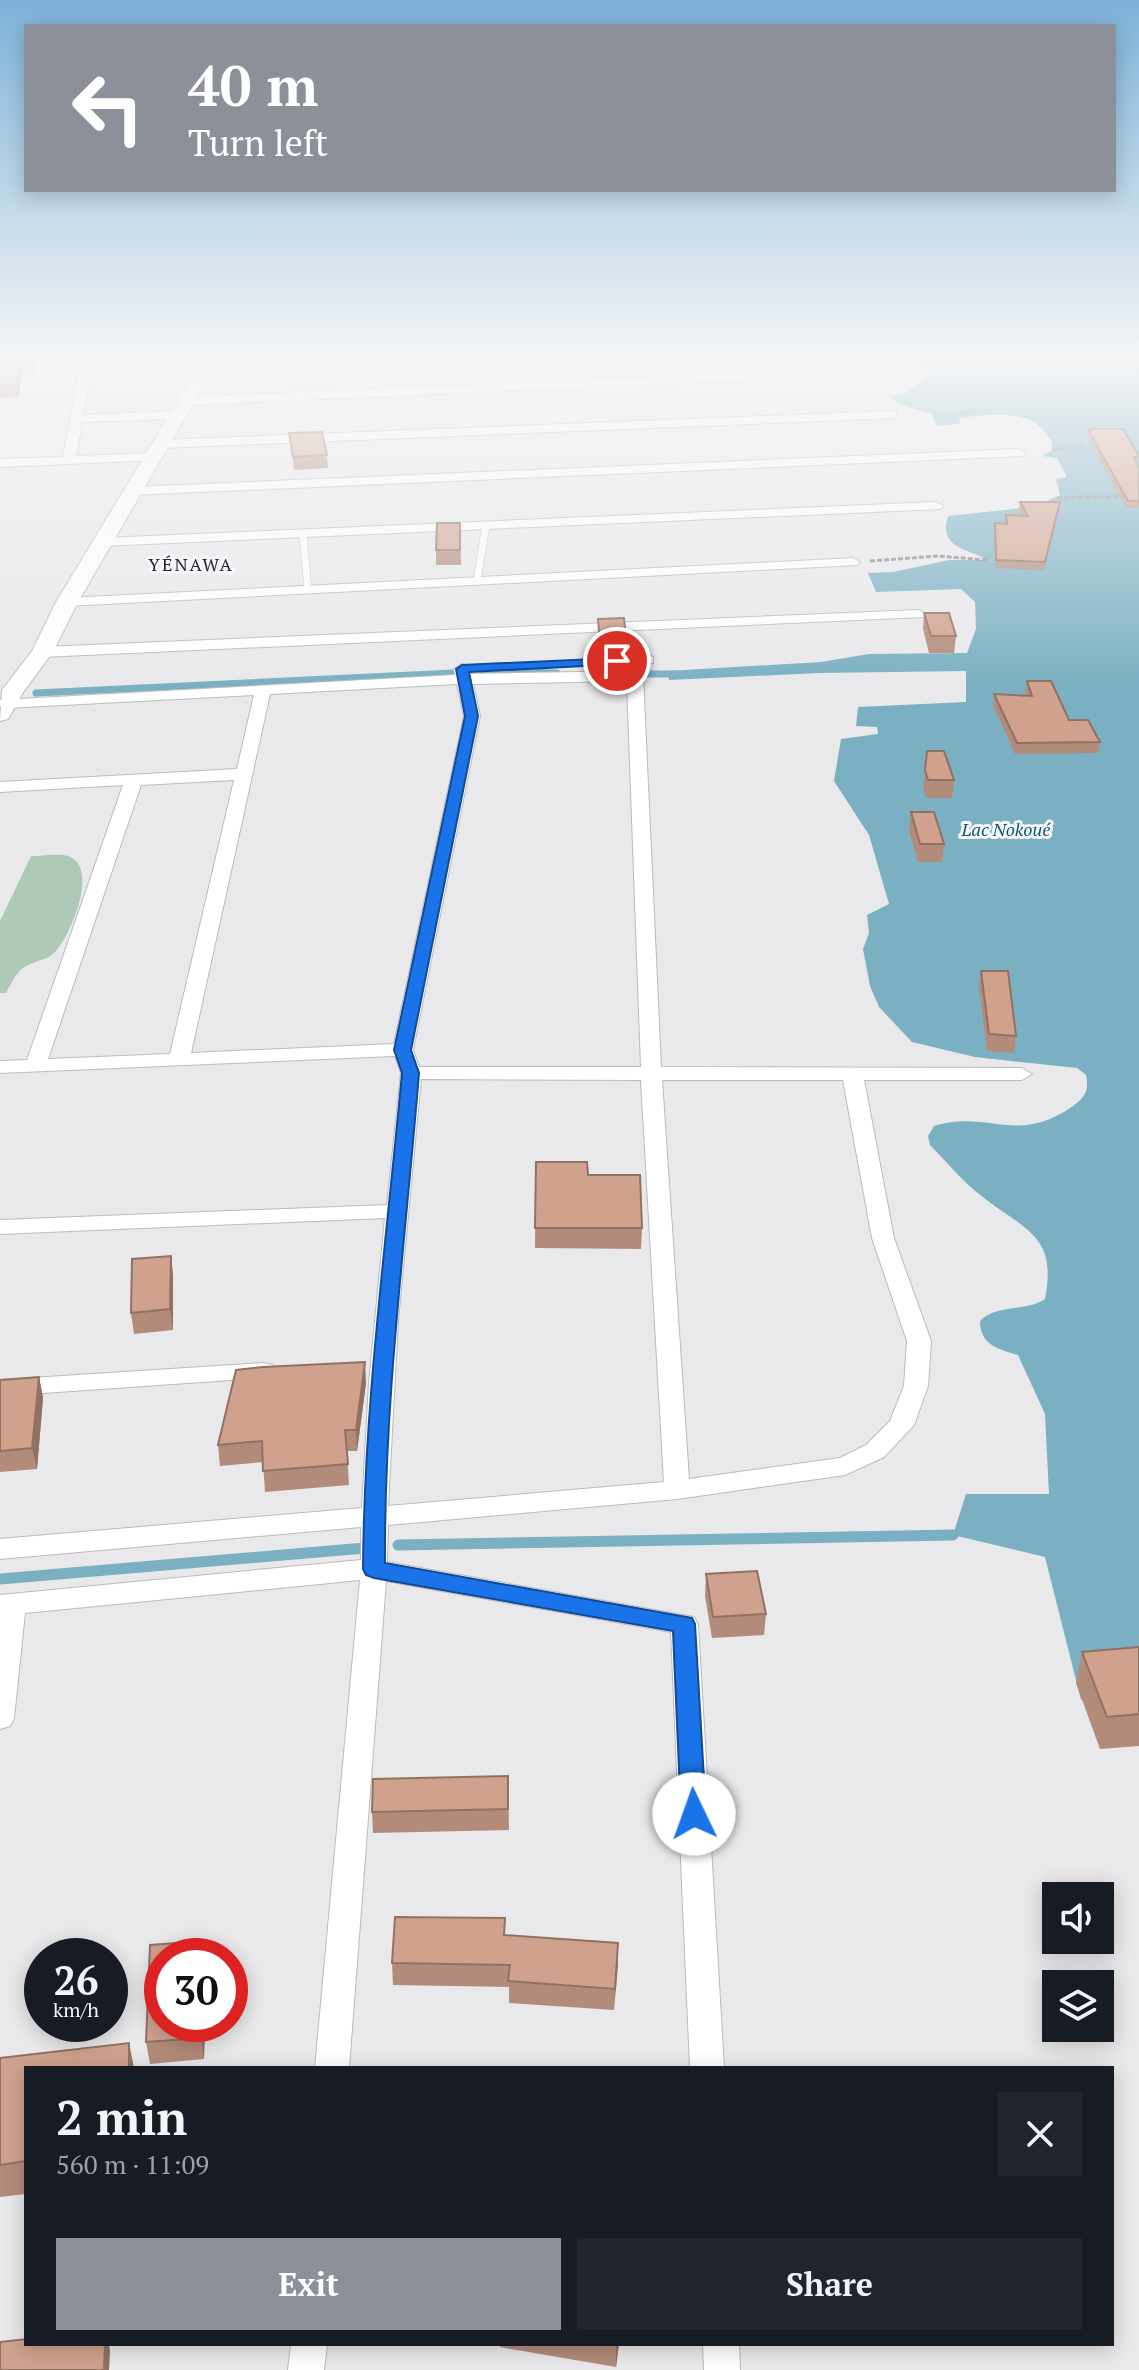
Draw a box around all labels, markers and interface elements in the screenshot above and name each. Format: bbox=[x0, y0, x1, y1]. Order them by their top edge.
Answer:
text: 40 m bbox=[188, 48, 318, 122]
icon: left bbox=[56, 56, 160, 160]
text: Turn left bbox=[188, 119, 328, 166]
district label: YÉNAWA bbox=[148, 552, 234, 576]
pin bbox=[583, 627, 651, 695]
icon: arrive bbox=[595, 639, 639, 683]
water label: Lac Nokoué bbox=[961, 817, 1051, 841]
position arrow bbox=[652, 1772, 736, 1856]
map controls bbox=[1042, 1882, 1114, 2042]
button: sound bbox=[1042, 1882, 1114, 1954]
speed limit sign: 30 bbox=[144, 1938, 248, 2042]
text: 26 bbox=[53, 1953, 99, 2006]
button: layers bbox=[1042, 1970, 1114, 2042]
text: km/h bbox=[53, 1996, 99, 2023]
text: 2 min bbox=[56, 2085, 187, 2149]
button: close bbox=[998, 2092, 1082, 2176]
text: 560 m · 11:09 bbox=[56, 2147, 209, 2181]
button: Exit bbox=[56, 2238, 561, 2330]
button: Share bbox=[577, 2238, 1082, 2330]

